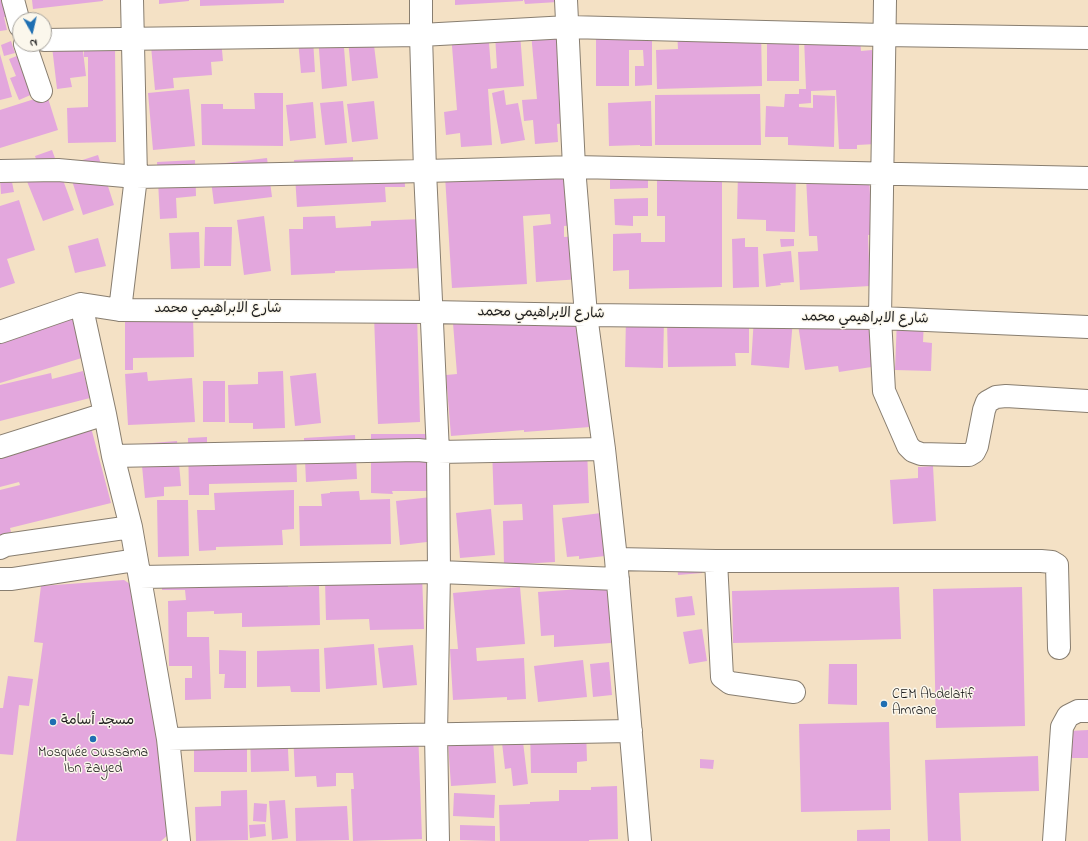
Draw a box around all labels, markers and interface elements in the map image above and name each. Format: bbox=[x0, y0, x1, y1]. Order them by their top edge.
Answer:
north arrow bbox=[12, 12, 52, 52]
text: N bbox=[29, 34, 38, 51]
street label: شارع الابراهيمي محمد bbox=[154, 302, 282, 318]
street label: شارع الابراهيمي محمد bbox=[477, 304, 605, 324]
street label: شارع الابراهيمي محمد bbox=[801, 309, 929, 329]
place label: CEM Abdelatif Amrane bbox=[892, 688, 974, 720]
marker: CEM Abdelatif Amrane bbox=[879, 699, 889, 709]
place label: مسجد أسامة bbox=[61, 714, 134, 730]
marker: مسجد أسامة bbox=[48, 717, 58, 727]
marker: Mosquée Oussama Ibn Zayed bbox=[88, 734, 98, 744]
place label: Mosquée Oussama Ibn Zayed bbox=[38, 746, 148, 778]

